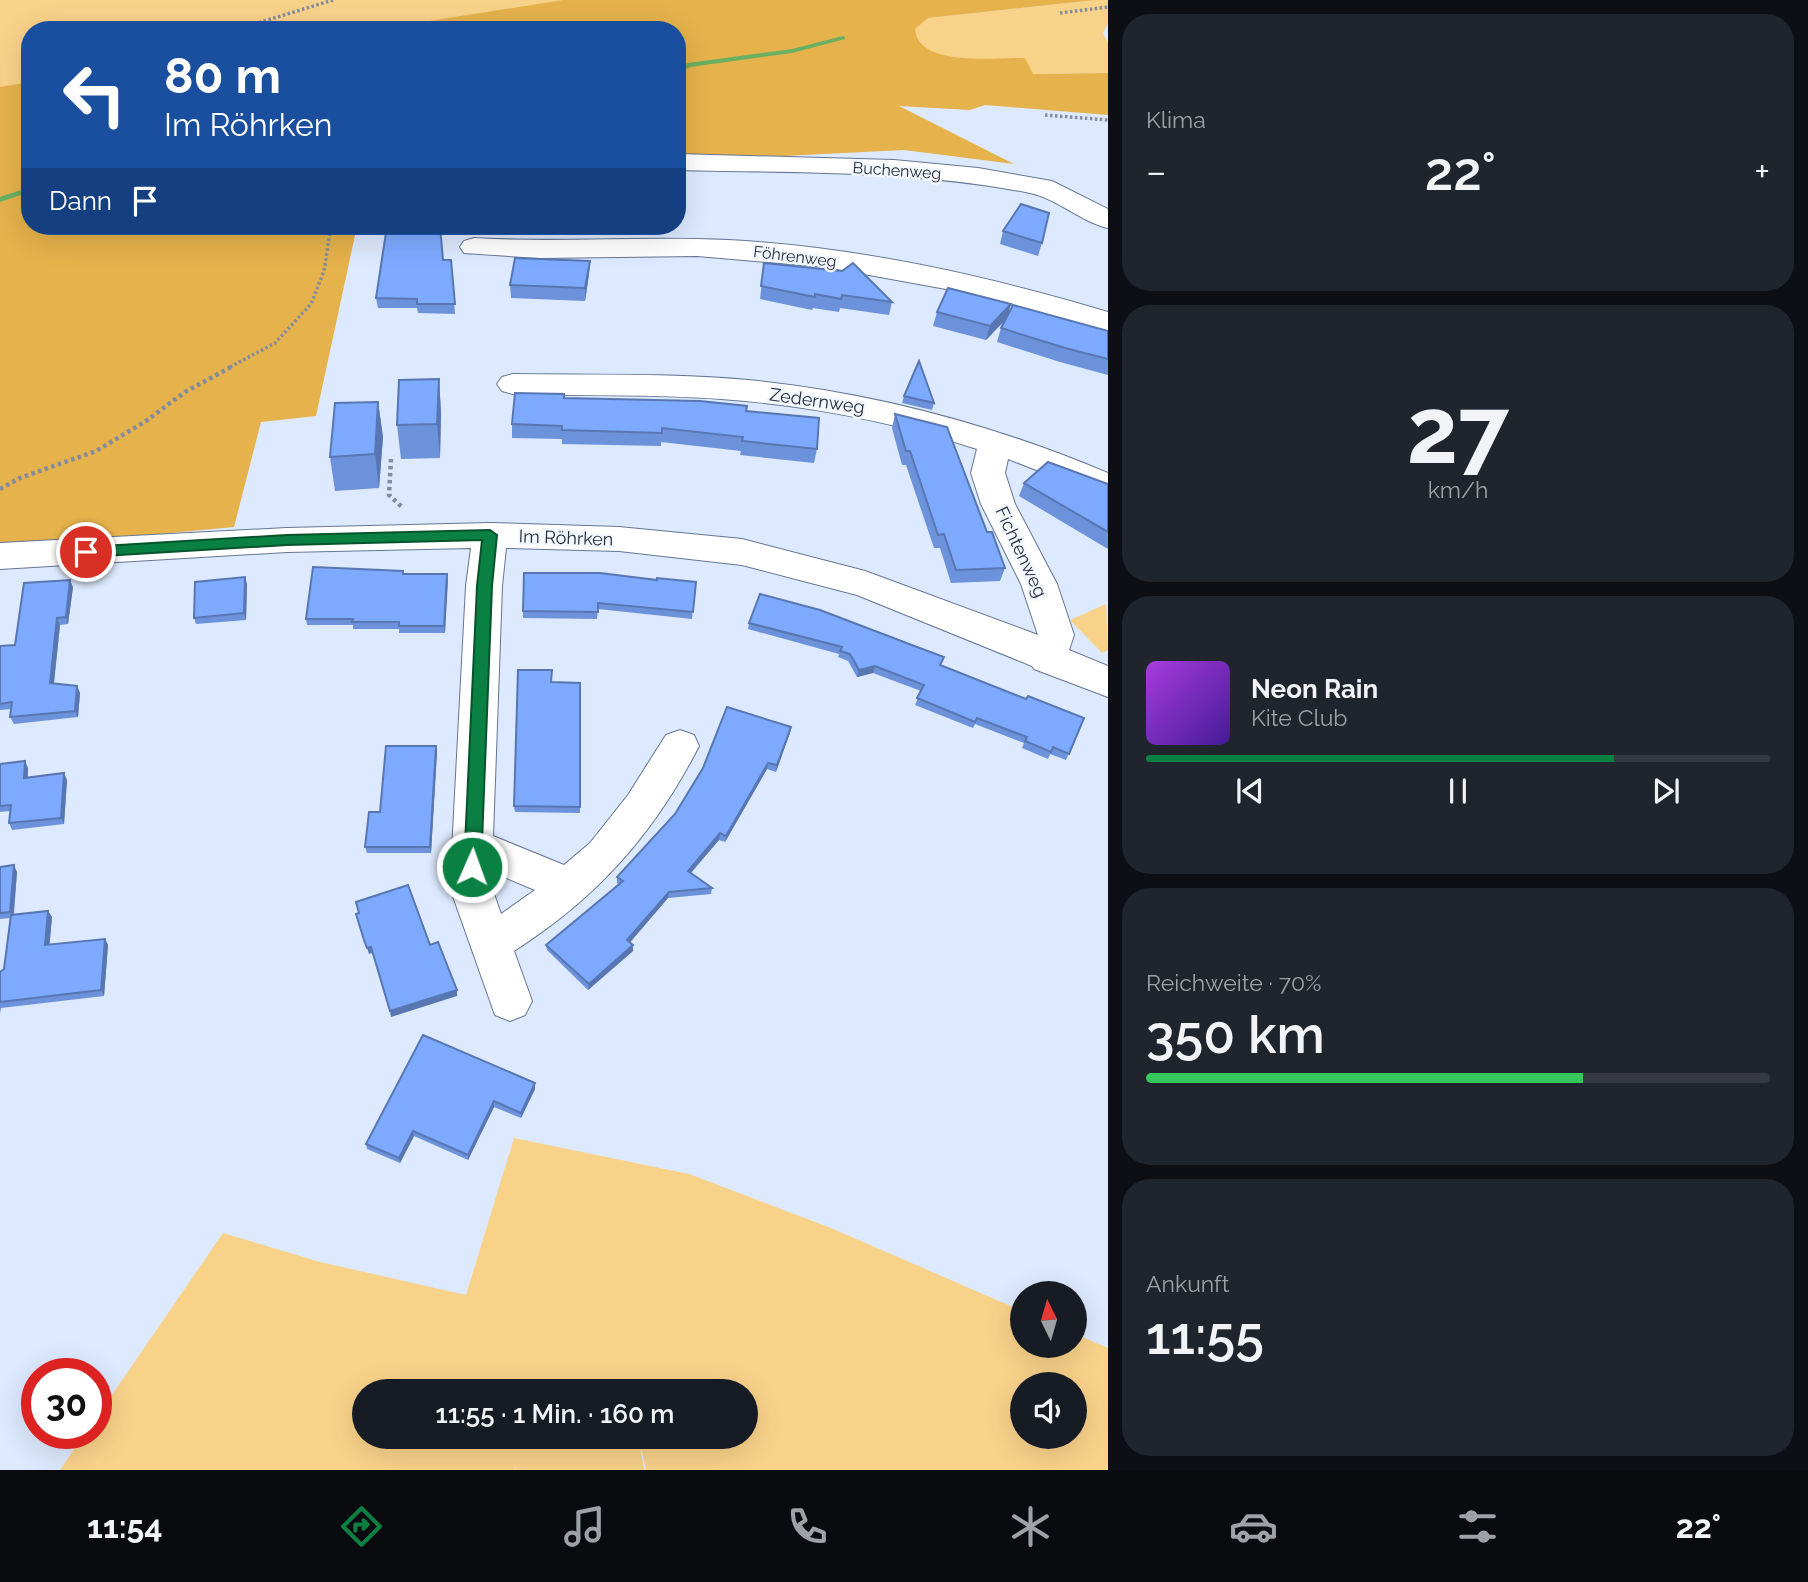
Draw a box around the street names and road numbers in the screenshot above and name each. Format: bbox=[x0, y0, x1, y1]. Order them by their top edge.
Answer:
street label: Buchenweg bbox=[852, 158, 942, 183]
street label: Föhrenweg bbox=[752, 242, 838, 271]
street label: Zedernweg bbox=[768, 383, 866, 418]
street label: Fichtenweg bbox=[991, 503, 1052, 600]
street label: Im Röhrken bbox=[518, 525, 614, 550]

